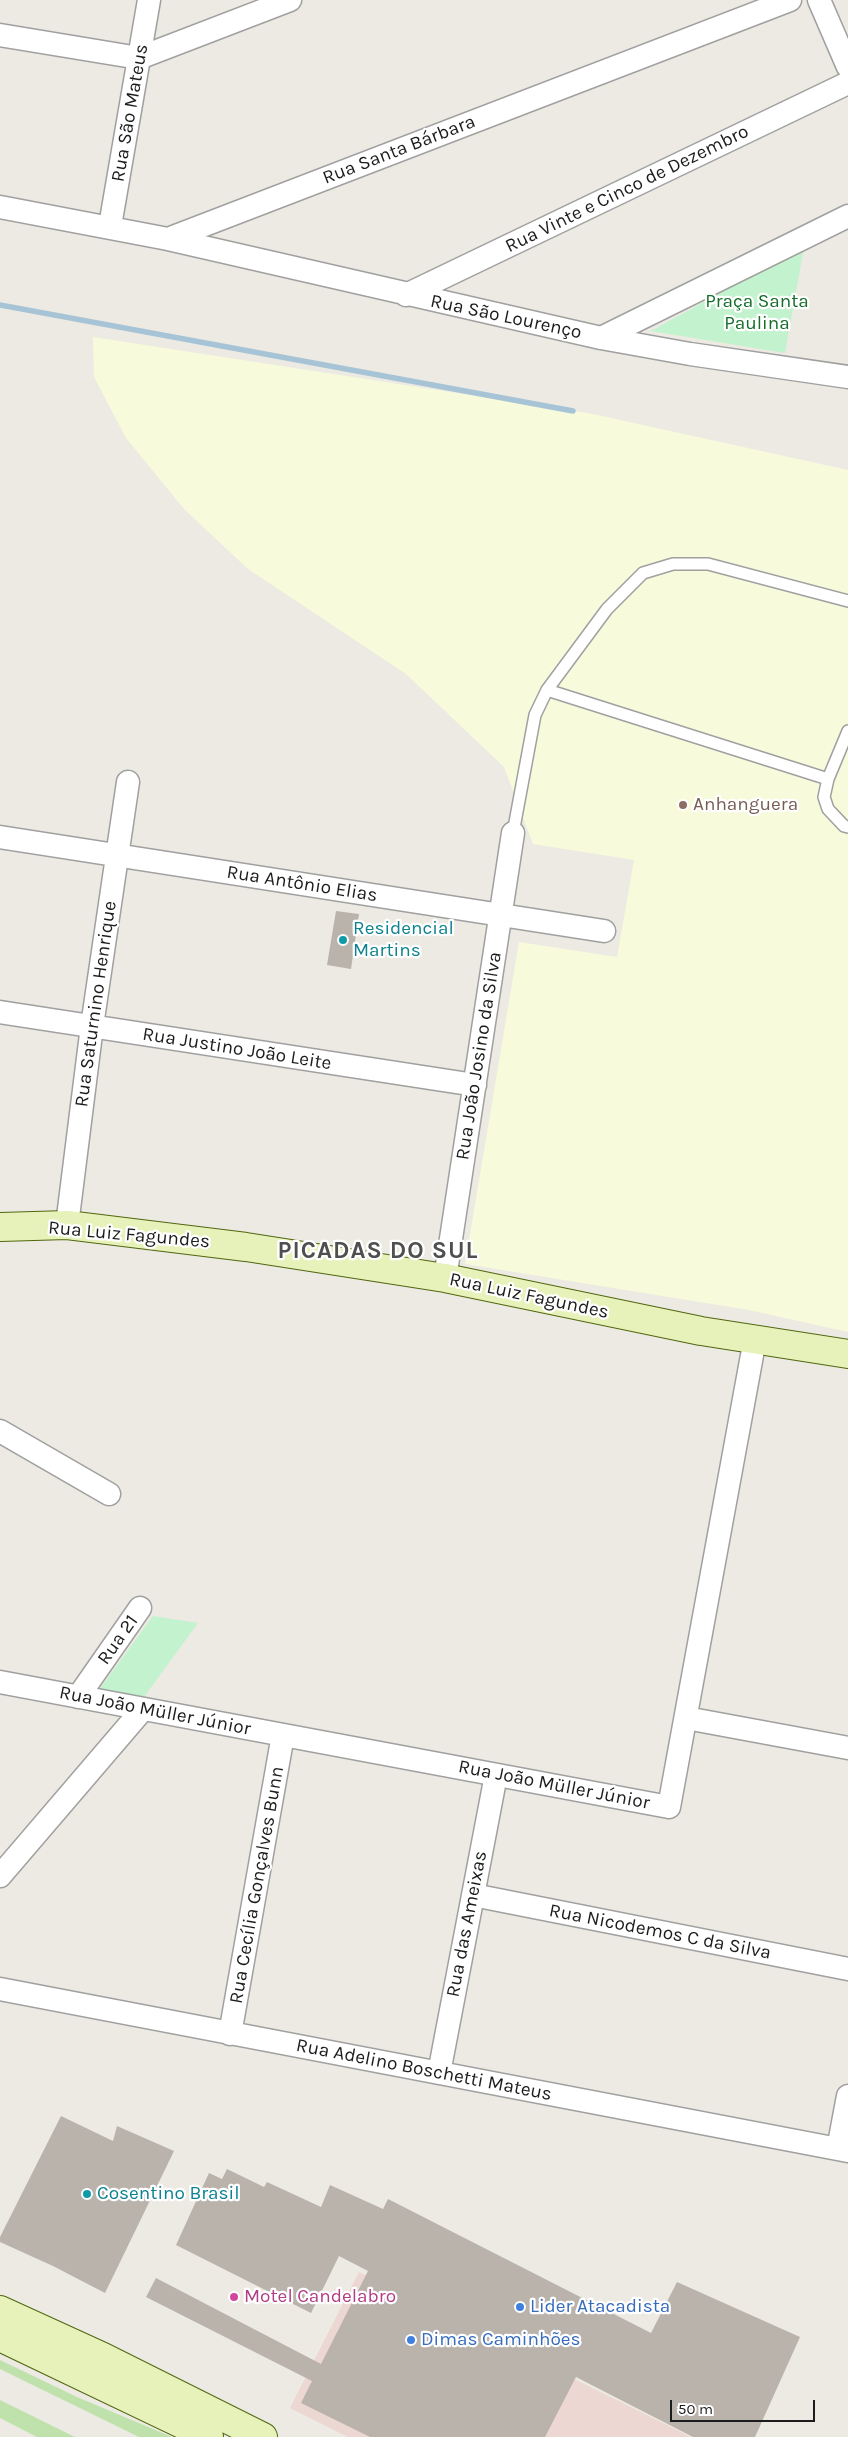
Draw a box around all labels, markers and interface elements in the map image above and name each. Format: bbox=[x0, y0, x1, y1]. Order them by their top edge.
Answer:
street label: Rua São Mateus bbox=[107, 42, 153, 184]
street label: Rua Santa Bárbara bbox=[319, 110, 479, 190]
street label: Rua Vinte e Cinco de Dezembro bbox=[502, 120, 752, 258]
street label: Rua São Lourenço bbox=[428, 290, 584, 344]
park label: Praça Santa Paulina bbox=[705, 291, 809, 335]
place label: Anhanguera bbox=[693, 794, 798, 816]
marker: Anhanguera bbox=[677, 799, 689, 811]
street label: Rua Antônio Elias bbox=[225, 861, 379, 907]
street label: Rua Saturnino Henrique bbox=[70, 899, 122, 1109]
place label: Residencial Martins bbox=[353, 918, 454, 962]
marker: Residencial Martins bbox=[337, 934, 349, 946]
street label: Rua João Josino da Silva bbox=[451, 950, 507, 1162]
street label: Rua Justino João Leite bbox=[141, 1023, 333, 1075]
street label: Rua Luiz Fagundes bbox=[47, 1217, 211, 1253]
district label: PICADAS DO SUL bbox=[276, 1237, 480, 1265]
street label: Rua Luiz Fagundes bbox=[447, 1268, 611, 1324]
street label: Rua 21 bbox=[93, 1611, 143, 1669]
street label: Rua João Müller Júnior bbox=[57, 1681, 253, 1741]
street label: Rua João Müller Júnior bbox=[456, 1755, 652, 1815]
street label: Rua Cecília Gonçalves Bunn bbox=[225, 1765, 289, 2005]
street label: Rua das Ameixas bbox=[442, 1849, 492, 1999]
street label: Rua Nicodemos C da Silva bbox=[547, 1899, 773, 1965]
street label: Rua Adelino Boschetti Mateus bbox=[294, 2034, 554, 2106]
place label: Cosentino Brasil bbox=[97, 2183, 240, 2205]
marker: Cosentino Brasil bbox=[81, 2188, 93, 2200]
place label: Motel Candelabro bbox=[244, 2286, 396, 2308]
marker: Motel Candelabro bbox=[228, 2291, 240, 2303]
place label: Lider Atacadista bbox=[530, 2296, 670, 2318]
marker: Lider Atacadista bbox=[514, 2301, 526, 2313]
place label: Dimas Caminhões bbox=[421, 2329, 581, 2351]
marker: Dimas Caminhões bbox=[405, 2334, 417, 2346]
scale bar bbox=[673, 2390, 818, 2422]
text: 50 m bbox=[678, 2400, 713, 2418]

